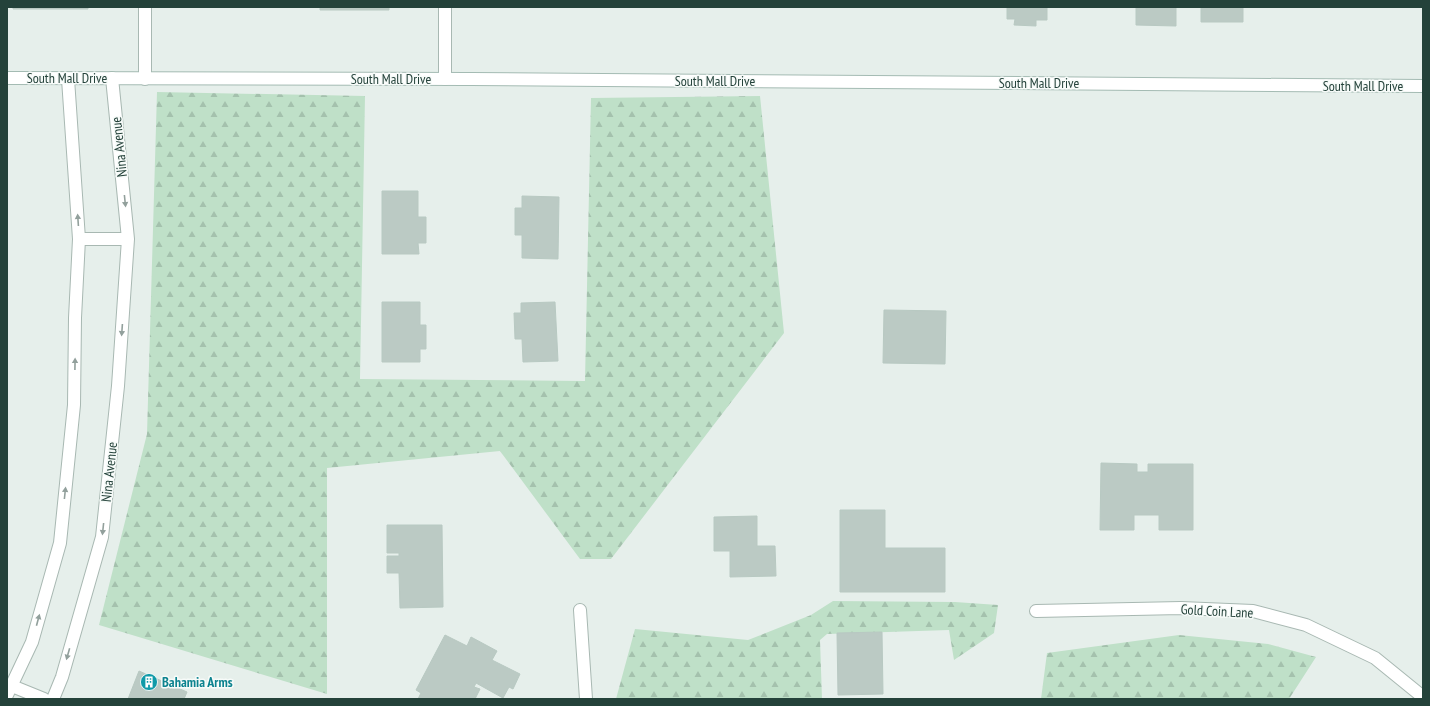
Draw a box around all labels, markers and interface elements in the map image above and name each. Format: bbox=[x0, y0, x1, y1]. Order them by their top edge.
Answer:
street label: South Mall Drive bbox=[27, 69, 107, 87]
street label: South Mall Drive bbox=[351, 70, 431, 88]
street label: South Mall Drive bbox=[675, 72, 755, 90]
street label: South Mall Drive bbox=[999, 74, 1079, 92]
street label: South Mall Drive bbox=[1323, 77, 1403, 95]
street label: Nina Avenue bbox=[107, 116, 131, 178]
one-way arrow bbox=[121, 195, 128, 207]
one-way arrow bbox=[75, 214, 82, 226]
one-way arrow bbox=[118, 324, 125, 336]
one-way arrow bbox=[72, 357, 78, 370]
street label: Nina Avenue bbox=[97, 441, 121, 503]
one-way arrow bbox=[62, 487, 68, 500]
one-way arrow bbox=[100, 523, 107, 535]
street label: Gold Coin Lane bbox=[1180, 600, 1254, 622]
one-way arrow bbox=[35, 614, 41, 626]
one-way arrow bbox=[65, 649, 71, 661]
building icon: Bahamia Arms bbox=[139, 672, 159, 692]
place label: Bahamia Arms bbox=[162, 673, 233, 691]

